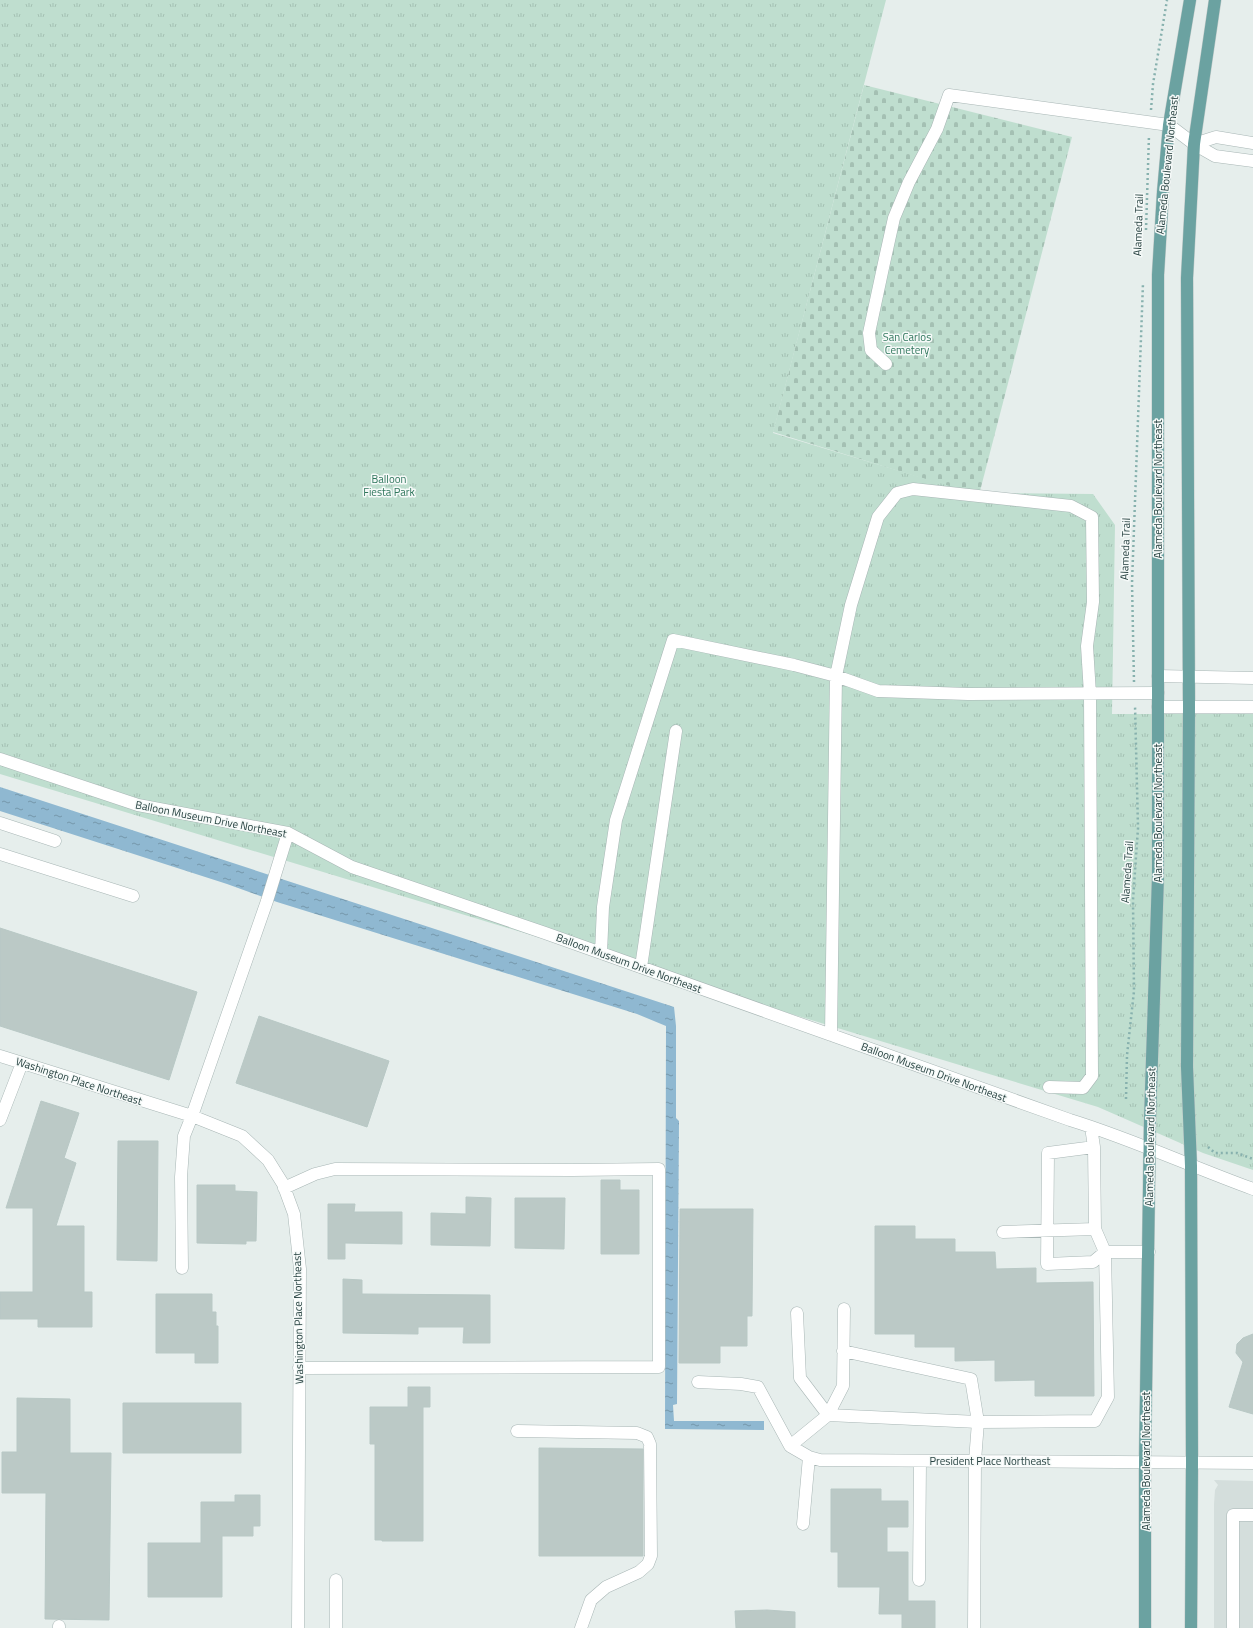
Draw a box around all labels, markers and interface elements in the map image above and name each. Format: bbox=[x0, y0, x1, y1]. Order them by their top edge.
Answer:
street label: Alameda Boulevard Northeast bbox=[1152, 95, 1182, 235]
street label: Alameda Trail bbox=[1129, 194, 1147, 256]
park label: San Carlos Cemetery bbox=[883, 329, 931, 358]
street label: Alameda Boulevard Northeast bbox=[1150, 419, 1166, 558]
park label: Balloon Fiesta Park bbox=[363, 471, 416, 500]
street label: Alameda Trail bbox=[1116, 518, 1134, 580]
street label: Alameda Boulevard Northeast bbox=[1150, 743, 1166, 882]
street label: Balloon Museum Drive Northeast bbox=[134, 796, 288, 842]
street label: Alameda Trail bbox=[1117, 840, 1137, 904]
street label: Balloon Museum Drive Northeast bbox=[554, 929, 704, 997]
street label: Balloon Museum Drive Northeast bbox=[859, 1038, 1009, 1106]
street label: Washington Place Northeast bbox=[14, 1053, 144, 1109]
street label: Alameda Boulevard Northeast bbox=[1141, 1067, 1159, 1207]
street label: Washington Place Northeast bbox=[289, 1252, 307, 1384]
street label: Alameda Boulevard Northeast bbox=[1138, 1391, 1154, 1530]
street label: President Place Northeast bbox=[930, 1453, 1051, 1469]

